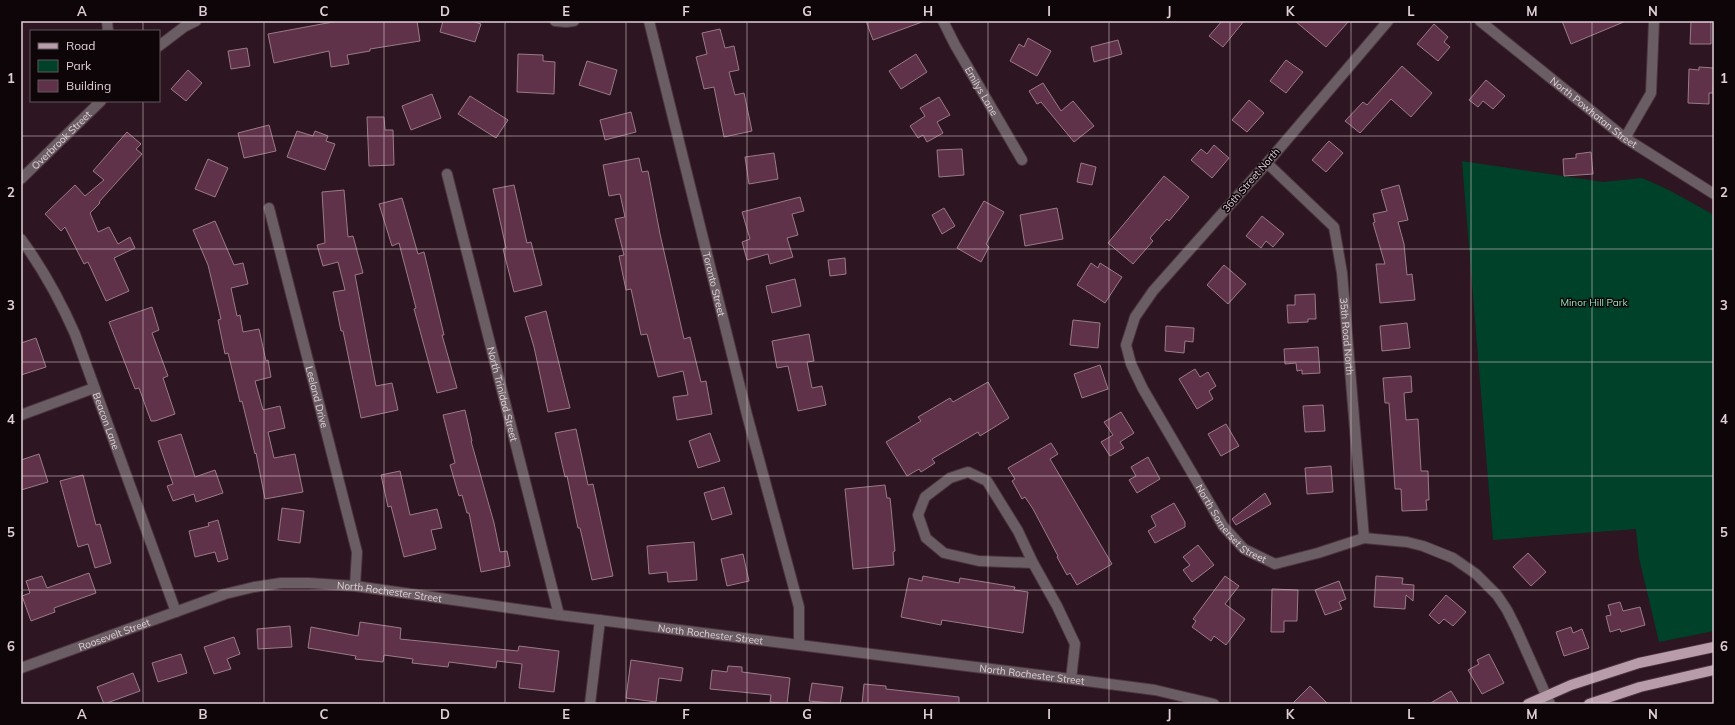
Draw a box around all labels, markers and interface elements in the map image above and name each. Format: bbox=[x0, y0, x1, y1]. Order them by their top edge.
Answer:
text: A bbox=[77, 3, 87, 19]
text: B bbox=[199, 3, 208, 19]
text: C bbox=[320, 3, 329, 19]
text: D bbox=[440, 3, 450, 19]
text: E bbox=[562, 3, 570, 19]
text: F bbox=[682, 3, 690, 19]
text: G bbox=[802, 3, 812, 19]
text: H bbox=[923, 3, 933, 19]
text: I bbox=[1047, 3, 1051, 19]
text: J bbox=[1167, 3, 1171, 19]
text: K bbox=[1286, 3, 1296, 19]
text: L bbox=[1407, 3, 1415, 19]
text: M bbox=[1526, 3, 1538, 19]
text: N bbox=[1648, 3, 1658, 19]
legend bbox=[30, 30, 160, 102]
text: Road bbox=[66, 38, 95, 53]
text: Park bbox=[66, 58, 92, 73]
street label: Emilys Lane bbox=[962, 64, 1001, 118]
text: 1 bbox=[7, 70, 15, 86]
text: 1 bbox=[1720, 70, 1728, 86]
street label: North Powhatan Street bbox=[1548, 74, 1640, 151]
text: Building bbox=[66, 78, 111, 93]
street label: Overbrook Street bbox=[28, 107, 94, 172]
street label: 36th Street North bbox=[1220, 145, 1282, 215]
text: 2 bbox=[7, 184, 15, 200]
text: 2 bbox=[1720, 184, 1728, 200]
street label: Toronto Street bbox=[700, 251, 729, 318]
park label: Minor Hill Park bbox=[1560, 296, 1628, 309]
text: 3 bbox=[7, 297, 15, 313]
street label: 35th Road North bbox=[1338, 297, 1357, 376]
text: 3 bbox=[1720, 297, 1728, 313]
street label: North Trinidad Street bbox=[485, 345, 521, 443]
street label: Leeland Drive bbox=[303, 365, 331, 429]
street label: Beacon Lane bbox=[90, 390, 123, 451]
text: 4 bbox=[7, 411, 15, 427]
text: 4 bbox=[1720, 411, 1728, 427]
street label: North Somerset Street bbox=[1193, 482, 1269, 566]
text: 5 bbox=[7, 524, 15, 540]
text: 5 bbox=[1720, 524, 1728, 540]
street label: North Rochester Street bbox=[337, 578, 443, 605]
street label: Roosevelt Street bbox=[76, 615, 152, 653]
street label: North Rochester Street bbox=[657, 621, 764, 647]
text: 6 bbox=[7, 638, 15, 654]
text: 6 bbox=[1720, 638, 1728, 654]
street label: North Rochester Street bbox=[979, 661, 1086, 687]
text: A bbox=[77, 706, 87, 722]
text: B bbox=[199, 706, 208, 722]
text: C bbox=[320, 706, 329, 722]
text: D bbox=[440, 706, 450, 722]
text: E bbox=[562, 706, 570, 722]
text: F bbox=[682, 706, 690, 722]
text: G bbox=[802, 706, 812, 722]
text: H bbox=[923, 706, 933, 722]
text: I bbox=[1047, 706, 1051, 722]
text: J bbox=[1167, 706, 1171, 722]
text: K bbox=[1286, 706, 1296, 722]
text: L bbox=[1407, 706, 1415, 722]
text: M bbox=[1526, 706, 1538, 722]
text: N bbox=[1648, 706, 1658, 722]

